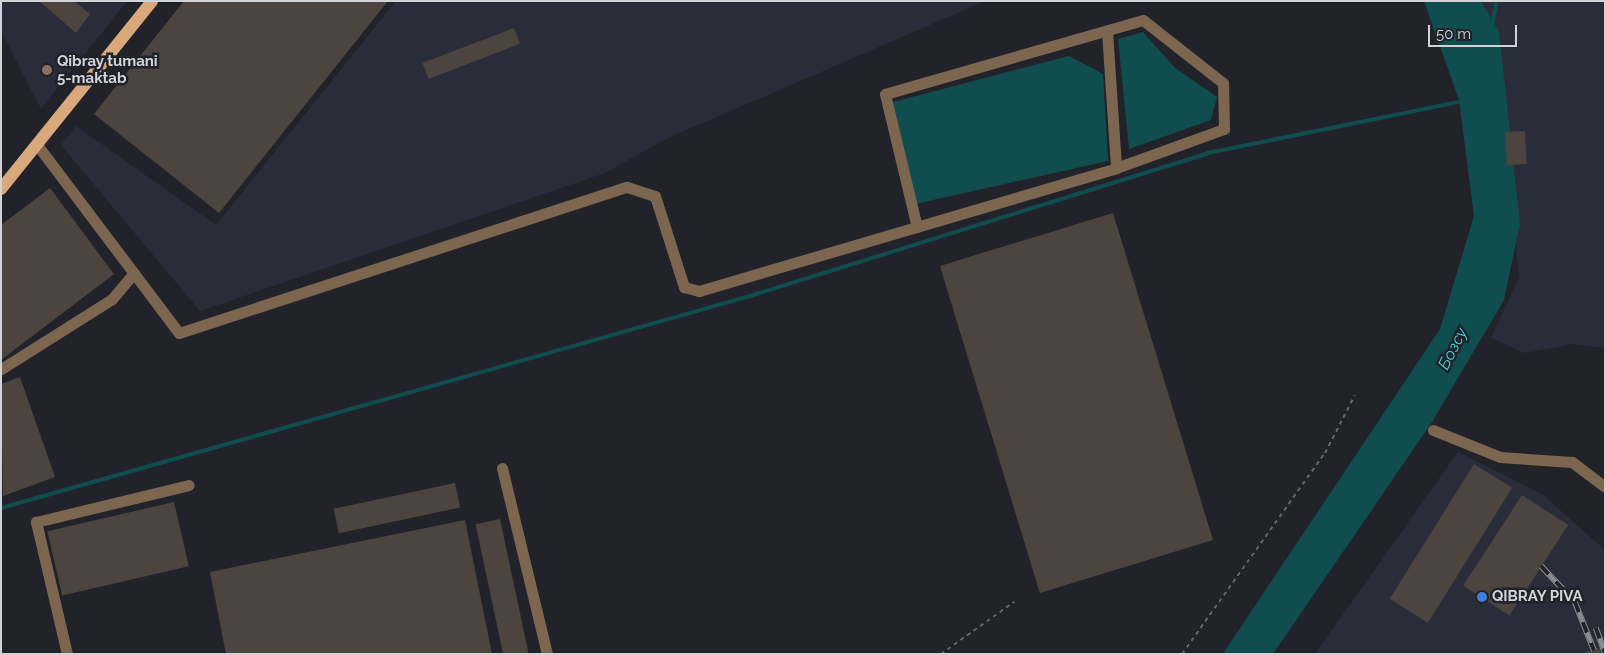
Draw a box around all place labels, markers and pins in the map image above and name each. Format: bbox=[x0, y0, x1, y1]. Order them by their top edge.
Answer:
place label: Qibray tumani 5-maktab bbox=[57, 52, 158, 87]
marker: Qibray tumani 5-maktab bbox=[41, 64, 53, 76]
place label: QIBRAY PIVA bbox=[1492, 588, 1583, 606]
marker: QIBRAY PIVA bbox=[1476, 591, 1488, 603]

